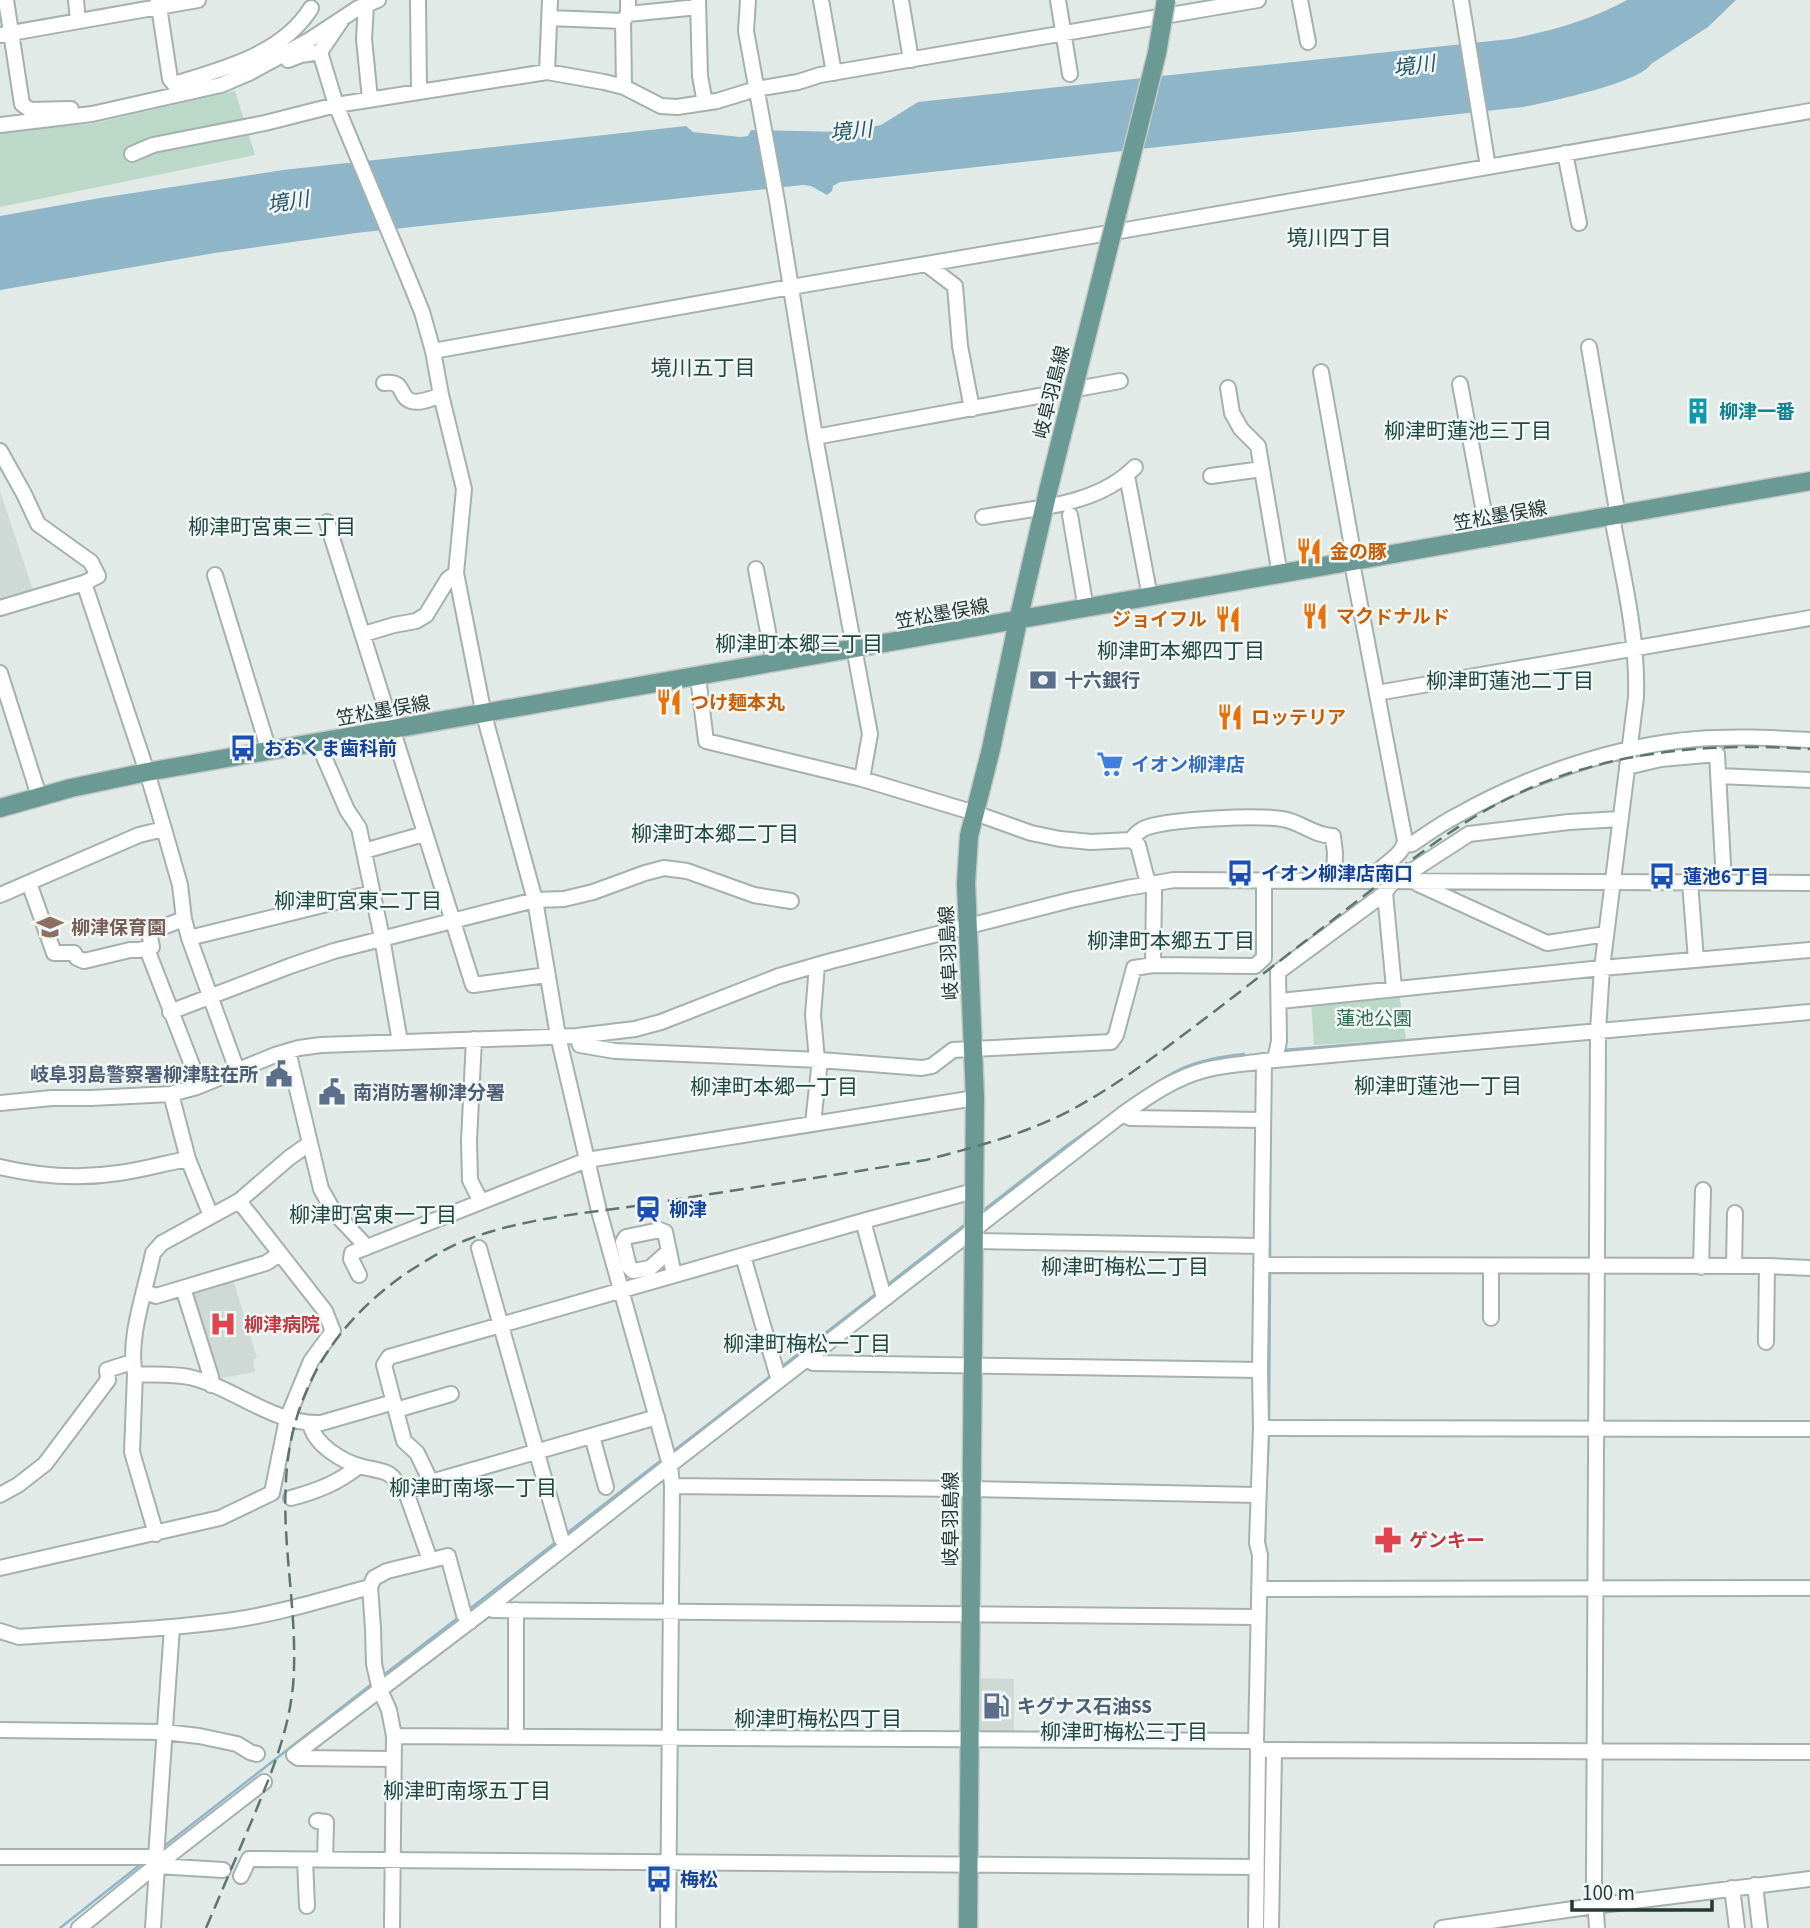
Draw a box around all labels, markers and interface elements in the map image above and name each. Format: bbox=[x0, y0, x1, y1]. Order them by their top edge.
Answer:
water label: 境川 bbox=[1391, 48, 1439, 84]
water label: 境川 bbox=[829, 114, 875, 148]
water label: 境川 bbox=[265, 184, 313, 220]
district label: 境川四丁目 bbox=[1287, 223, 1392, 253]
street label: 岐阜羽島線 bbox=[1028, 343, 1077, 442]
district label: 境川五丁目 bbox=[651, 353, 756, 383]
building icon: 柳津一番 bbox=[1683, 396, 1713, 426]
place label: 柳津一番 bbox=[1719, 399, 1795, 426]
district label: 柳津町蓮池三丁目 bbox=[1384, 416, 1552, 446]
street label: 笠松墨俣線 bbox=[1451, 495, 1549, 538]
district label: 柳津町宮東三丁目 bbox=[188, 512, 356, 542]
restaurant icon: 金の豚 bbox=[1294, 536, 1324, 566]
place label: 金の豚 bbox=[1330, 539, 1387, 566]
street label: 笠松墨俣線 bbox=[893, 593, 991, 636]
restaurant icon: マクドナルド bbox=[1300, 601, 1330, 631]
restaurant icon: ジョイフル bbox=[1213, 604, 1243, 634]
place label: マクドナルド bbox=[1336, 604, 1450, 631]
place label: ジョイフル bbox=[1112, 607, 1207, 634]
district label: 柳津町本郷三丁目 bbox=[715, 629, 883, 659]
district label: 柳津町本郷四丁目 bbox=[1097, 636, 1265, 666]
bank icon: 十六銀行 bbox=[1028, 665, 1058, 695]
district label: 柳津町蓮池二丁目 bbox=[1426, 666, 1594, 696]
place label: 十六銀行 bbox=[1064, 668, 1140, 695]
restaurant icon: つけ麺本丸 bbox=[654, 687, 684, 717]
street label: 笠松墨俣線 bbox=[334, 690, 432, 733]
place label: つけ麺本丸 bbox=[690, 690, 785, 717]
restaurant icon: ロッテリア bbox=[1215, 702, 1245, 732]
place label: ロッテリア bbox=[1251, 705, 1346, 732]
bus stop icon: おおくま歯科前 bbox=[228, 733, 258, 763]
place label: おおくま歯科前 bbox=[264, 736, 397, 763]
supermarket icon: イオン柳津店 bbox=[1095, 749, 1125, 779]
place label: イオン柳津店 bbox=[1131, 752, 1245, 779]
district label: 柳津町本郷二丁目 bbox=[631, 819, 799, 849]
bus stop icon: イオン柳津店南口 bbox=[1225, 858, 1255, 888]
place label: イオン柳津店南口 bbox=[1261, 861, 1413, 888]
bus stop icon: 蓮池6丁目 bbox=[1647, 861, 1677, 891]
place label: 蓮池6丁目 bbox=[1683, 864, 1769, 891]
district label: 柳津町宮東二丁目 bbox=[274, 886, 442, 916]
street label: 岐阜羽島線 bbox=[934, 905, 965, 1001]
school or university icon: 柳津保育園 bbox=[35, 912, 65, 942]
place label: 柳津保育園 bbox=[71, 915, 166, 942]
district label: 柳津町本郷五丁目 bbox=[1087, 926, 1255, 956]
park label: 蓮池公園 bbox=[1336, 1006, 1412, 1033]
public building icon: 岐阜羽島警察署柳津駐在所 bbox=[264, 1059, 294, 1089]
place label: 岐阜羽島警察署柳津駐在所 bbox=[30, 1062, 258, 1089]
district label: 柳津町蓮池一丁目 bbox=[1354, 1071, 1522, 1101]
district label: 柳津町本郷一丁目 bbox=[690, 1072, 858, 1102]
public building icon: 南消防署柳津分署 bbox=[317, 1077, 347, 1107]
place label: 南消防署柳津分署 bbox=[353, 1080, 505, 1107]
station icon: 柳津 bbox=[633, 1194, 663, 1224]
place label: 柳津 bbox=[669, 1197, 707, 1224]
district label: 柳津町宮東一丁目 bbox=[289, 1200, 457, 1230]
district label: 柳津町梅松二丁目 bbox=[1041, 1252, 1209, 1282]
hospital icon: 柳津病院 bbox=[208, 1309, 238, 1339]
place label: 柳津病院 bbox=[244, 1312, 320, 1339]
district label: 柳津町梅松一丁目 bbox=[723, 1329, 891, 1359]
street label: 岐阜羽島線 bbox=[938, 1471, 965, 1567]
district label: 柳津町南塚一丁目 bbox=[389, 1473, 557, 1503]
pharmacy icon: ゲンキー bbox=[1373, 1525, 1403, 1555]
place label: ゲンキー bbox=[1409, 1528, 1485, 1555]
fuel station icon: キグナス石油SS bbox=[981, 1691, 1011, 1721]
place label: キグナス石油SS bbox=[1017, 1694, 1152, 1721]
district label: 柳津町梅松四丁目 bbox=[734, 1704, 902, 1734]
district label: 柳津町梅松三丁目 bbox=[1040, 1717, 1208, 1747]
district label: 柳津町南塚五丁目 bbox=[383, 1776, 551, 1806]
bus stop icon: 梅松 bbox=[644, 1864, 674, 1894]
place label: 梅松 bbox=[680, 1867, 718, 1894]
scale bar bbox=[1572, 1868, 1712, 1912]
text: 100 m bbox=[1582, 1878, 1635, 1908]

